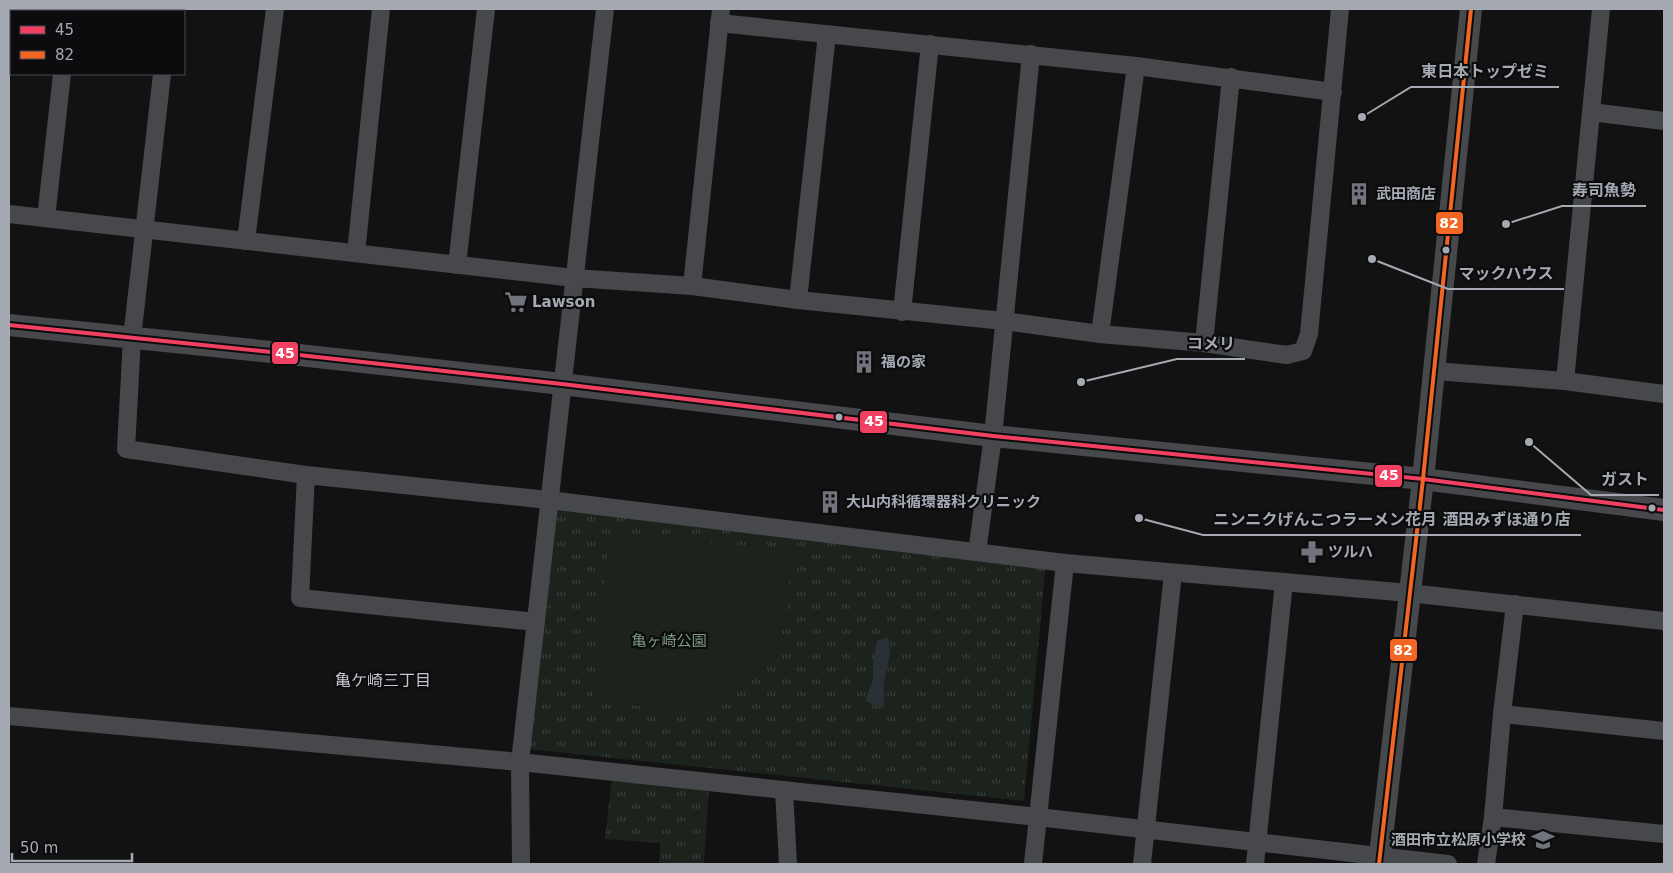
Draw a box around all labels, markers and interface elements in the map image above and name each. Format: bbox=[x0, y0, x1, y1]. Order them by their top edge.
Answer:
legend bbox=[10, 10, 185, 75]
text: 45 bbox=[55, 21, 74, 39]
text: 82 bbox=[55, 46, 74, 64]
callout: 東日本トップゼミ bbox=[1411, 56, 1559, 87]
text: 東日本トップゼミ bbox=[1421, 62, 1549, 81]
callout: 寿司魚勢 bbox=[1562, 175, 1646, 206]
building icon: 武田商店 bbox=[1346, 181, 1372, 207]
text: 寿司魚勢 bbox=[1572, 181, 1636, 200]
place label: 武田商店 bbox=[1376, 185, 1436, 203]
line badge: 82 bbox=[1435, 211, 1464, 235]
text: 82 bbox=[1439, 215, 1459, 231]
unlabelled marker bbox=[1441, 245, 1451, 255]
callout: マックハウス bbox=[1448, 258, 1564, 289]
text: マックハウス bbox=[1458, 264, 1554, 283]
supermarket icon: Lawson bbox=[503, 289, 529, 315]
place label: Lawson bbox=[532, 293, 595, 311]
callout: コメリ bbox=[1177, 328, 1245, 359]
text: コメリ bbox=[1187, 334, 1235, 353]
line badge: 45 bbox=[271, 341, 299, 365]
text: 45 bbox=[275, 345, 295, 361]
building icon: 福の家 bbox=[851, 349, 877, 375]
place label: 福の家 bbox=[880, 353, 926, 371]
line badge: 45 bbox=[859, 410, 888, 434]
unlabelled marker bbox=[834, 412, 844, 422]
text: 45 bbox=[864, 413, 884, 429]
line badge: 45 bbox=[1374, 464, 1403, 488]
callout: ガスト bbox=[1591, 464, 1659, 495]
text: 45 bbox=[1379, 467, 1399, 483]
text: ガスト bbox=[1601, 470, 1649, 489]
building icon: 大山内科循環器科クリニック bbox=[817, 489, 843, 515]
place label: 大山内科循環器科クリニック bbox=[846, 493, 1041, 511]
unlabelled marker bbox=[1647, 503, 1657, 513]
callout: ニンニクげんこつラーメン花月 酒田みずほ通り店 bbox=[1203, 504, 1581, 535]
text: ニンニクげんこつラーメン花月 酒田みずほ通り店 bbox=[1214, 510, 1570, 529]
pharmacy icon: ツルハ bbox=[1299, 539, 1325, 565]
place label: ツルハ bbox=[1328, 543, 1373, 561]
park label: 亀ヶ崎公園 bbox=[631, 632, 707, 650]
line badge: 82 bbox=[1389, 638, 1418, 662]
text: 82 bbox=[1393, 642, 1413, 658]
district label: 亀ケ崎三丁目 bbox=[335, 671, 431, 690]
school or university icon: 酒田市立松原小学校 bbox=[1530, 827, 1556, 853]
scale bar bbox=[12, 830, 132, 862]
place label: 酒田市立松原小学校 bbox=[1391, 831, 1526, 849]
text: 50 m bbox=[20, 839, 58, 857]

